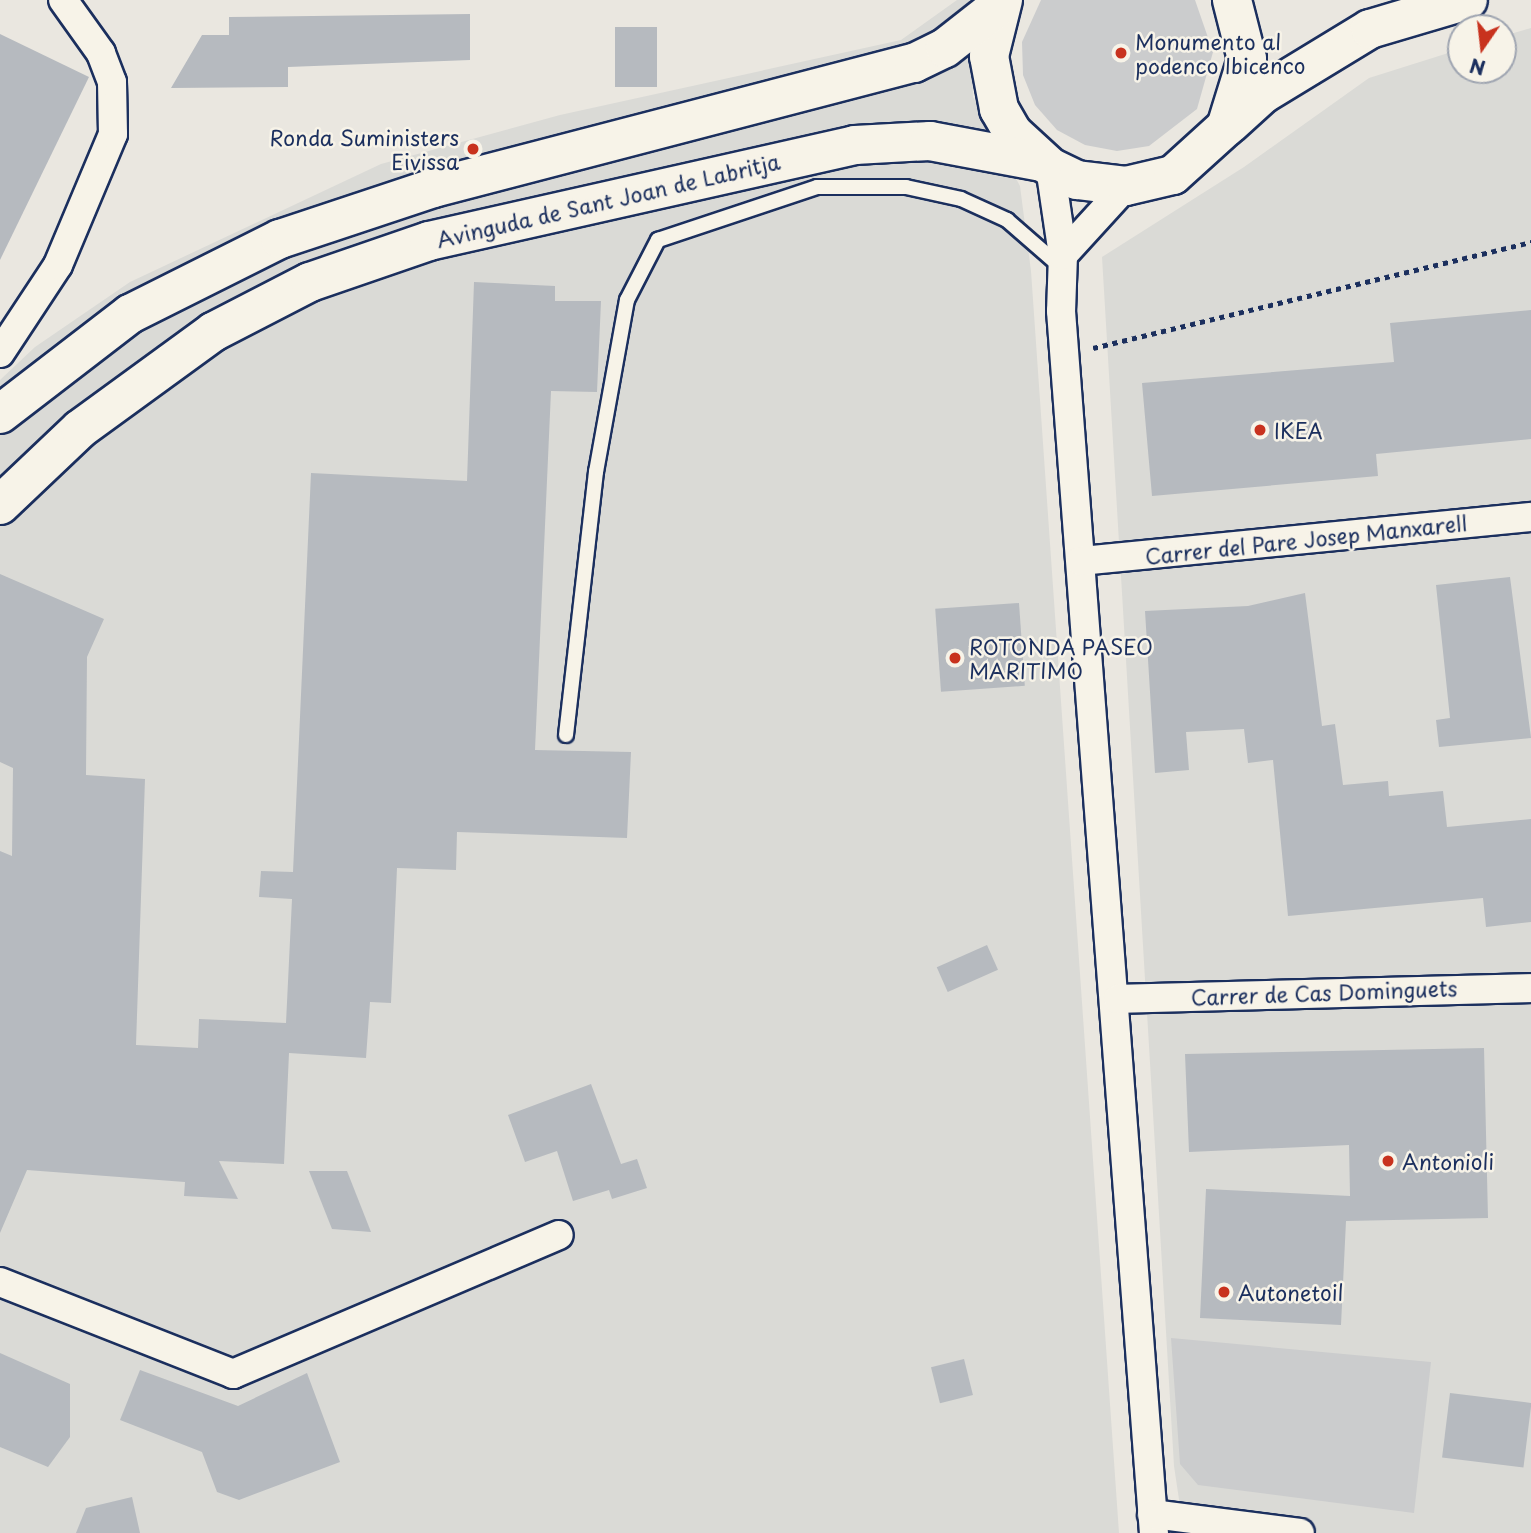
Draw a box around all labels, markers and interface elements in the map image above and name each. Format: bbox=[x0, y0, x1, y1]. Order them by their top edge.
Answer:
north arrow bbox=[1447, 14, 1517, 84]
place label: Monumento al podenco Ibicenco bbox=[1135, 28, 1307, 78]
marker: Monumento al podenco Ibicenco bbox=[1113, 45, 1129, 61]
text: N bbox=[1467, 52, 1488, 83]
place label: Ronda Suministers Eivissa bbox=[270, 124, 459, 174]
marker: Ronda Suministers Eivissa bbox=[465, 141, 481, 157]
street label: Avinguda de Sant Joan de Labritja bbox=[434, 148, 782, 252]
place label: IKEA bbox=[1274, 417, 1323, 443]
marker: IKEA bbox=[1252, 422, 1268, 438]
street label: Carrer del Pare Josep Manxarell bbox=[1142, 509, 1470, 569]
place label: ROTONDA PASEO MARITIMO bbox=[969, 633, 1153, 683]
marker: ROTONDA PASEO MARITIMO bbox=[947, 650, 963, 666]
street label: Carrer de Cas Dominguets bbox=[1189, 975, 1459, 1009]
place label: Antonioli bbox=[1402, 1148, 1494, 1174]
marker: Antonioli bbox=[1380, 1153, 1396, 1169]
place label: Autonetoil bbox=[1238, 1279, 1344, 1305]
marker: Autonetoil bbox=[1216, 1284, 1232, 1300]

